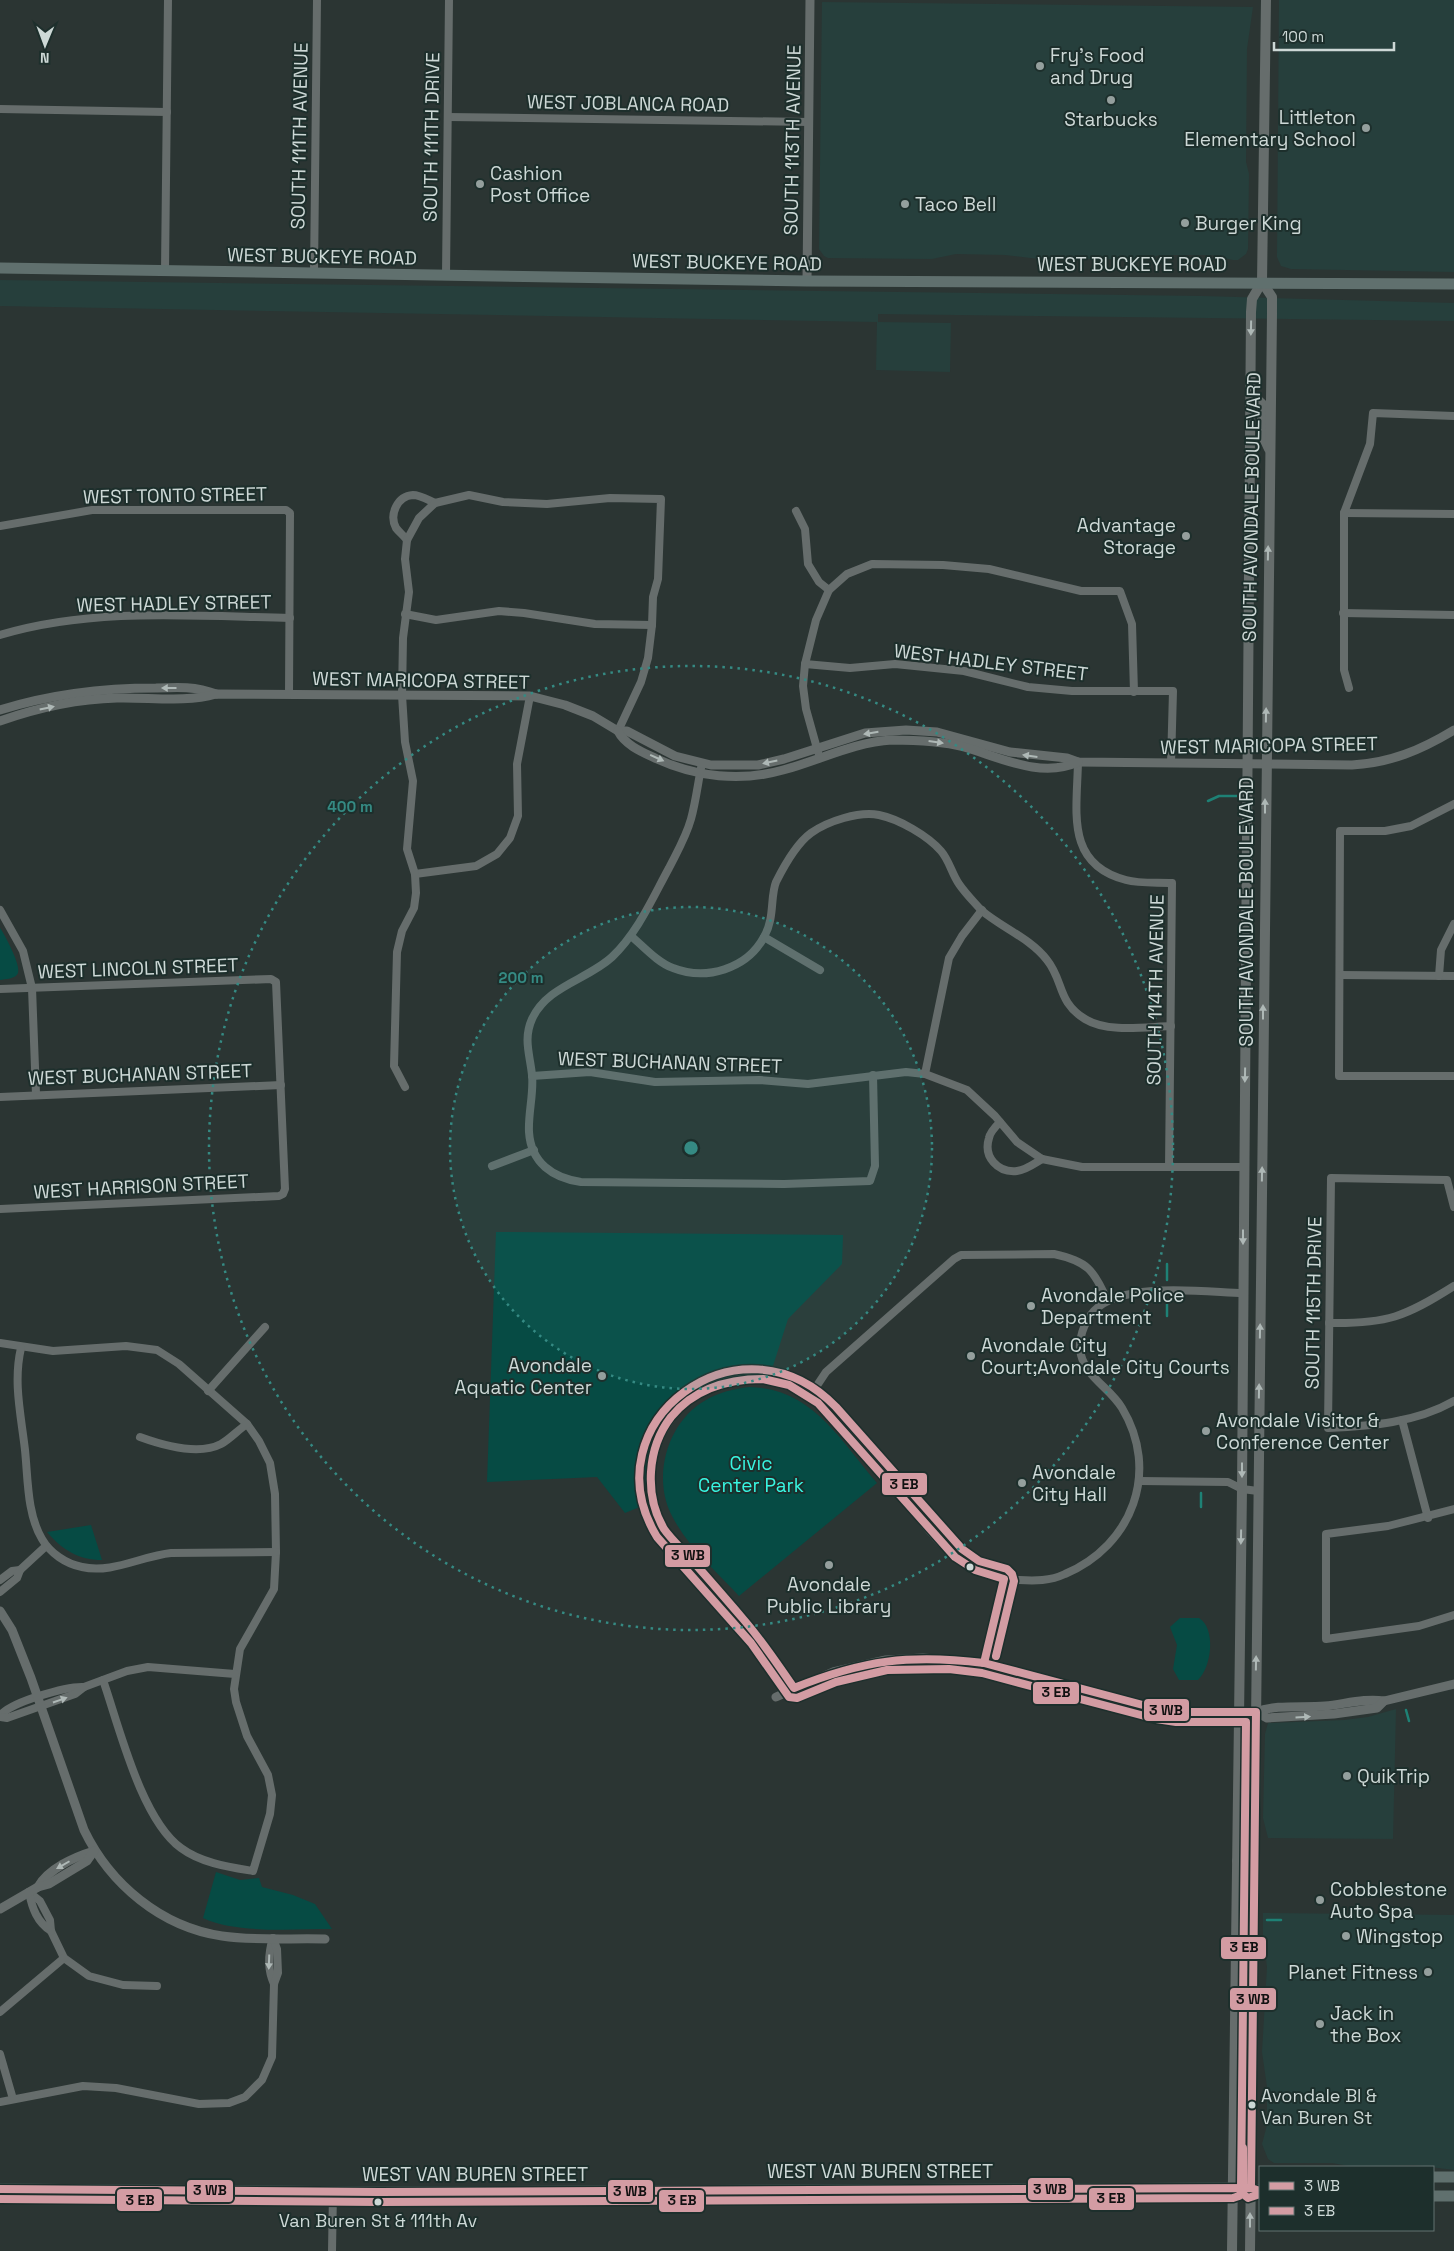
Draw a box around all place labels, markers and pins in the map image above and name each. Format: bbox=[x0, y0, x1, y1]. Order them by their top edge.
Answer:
place label: Fry's Food and Drug bbox=[1050, 43, 1145, 90]
marker: Fry's Food and Drug bbox=[1034, 60, 1046, 72]
marker: Starbucks bbox=[1105, 94, 1117, 106]
place label: Littleton Elementary School bbox=[1184, 105, 1356, 152]
place label: Starbucks bbox=[1064, 107, 1158, 132]
marker: Littleton Elementary School bbox=[1360, 122, 1372, 134]
place label: Cashion Post Office bbox=[490, 161, 590, 208]
marker: Cashion Post Office bbox=[474, 178, 486, 190]
place label: Taco Bell bbox=[915, 192, 996, 217]
marker: Taco Bell bbox=[899, 198, 911, 210]
place label: Burger King bbox=[1195, 211, 1302, 236]
marker: Burger King bbox=[1179, 217, 1191, 229]
place label: Advantage Storage bbox=[1077, 513, 1176, 560]
marker: Advantage Storage bbox=[1180, 530, 1192, 542]
centre of rings bbox=[682, 1139, 700, 1157]
place label: Avondale Police Department bbox=[1041, 1283, 1185, 1330]
marker: Avondale Police Department bbox=[1025, 1300, 1037, 1312]
place label: Avondale City Court;Avondale City Courts bbox=[981, 1333, 1230, 1380]
marker: Avondale City Court;Avondale City Courts bbox=[965, 1350, 977, 1362]
place label: Avondale Aquatic Center bbox=[455, 1353, 592, 1400]
marker: Avondale Aquatic Center bbox=[596, 1370, 608, 1382]
place label: Avondale Visitor & Conference Center bbox=[1216, 1408, 1389, 1455]
marker: Avondale Visitor & Conference Center bbox=[1200, 1425, 1212, 1437]
place label: Avondale City Hall bbox=[1032, 1460, 1116, 1507]
marker: Avondale City Hall bbox=[1016, 1477, 1028, 1489]
marker: Avondale Public Library bbox=[823, 1559, 835, 1571]
unlabelled marker bbox=[965, 1562, 975, 1572]
place label: Avondale Public Library bbox=[767, 1572, 891, 1619]
place label: QuikTrip bbox=[1357, 1764, 1430, 1789]
marker: QuikTrip bbox=[1341, 1770, 1353, 1782]
place label: Cobblestone Auto Spa bbox=[1330, 1877, 1447, 1924]
marker: Cobblestone Auto Spa bbox=[1314, 1894, 1326, 1906]
place label: Wingstop bbox=[1356, 1924, 1443, 1949]
marker: Wingstop bbox=[1340, 1930, 1352, 1942]
place label: Planet Fitness bbox=[1288, 1960, 1418, 1985]
marker: Planet Fitness bbox=[1422, 1966, 1434, 1978]
place label: Jack in the Box bbox=[1330, 2001, 1401, 2048]
marker: Jack in the Box bbox=[1314, 2018, 1326, 2030]
place label: Avondale Bl & Van Buren St bbox=[1261, 2084, 1377, 2129]
marker: Avondale Bl & Van Buren St bbox=[1247, 2100, 1257, 2110]
marker: Van Buren St & 111th Av bbox=[373, 2197, 383, 2207]
place label: Van Buren St & 111th Av bbox=[279, 2209, 478, 2232]

